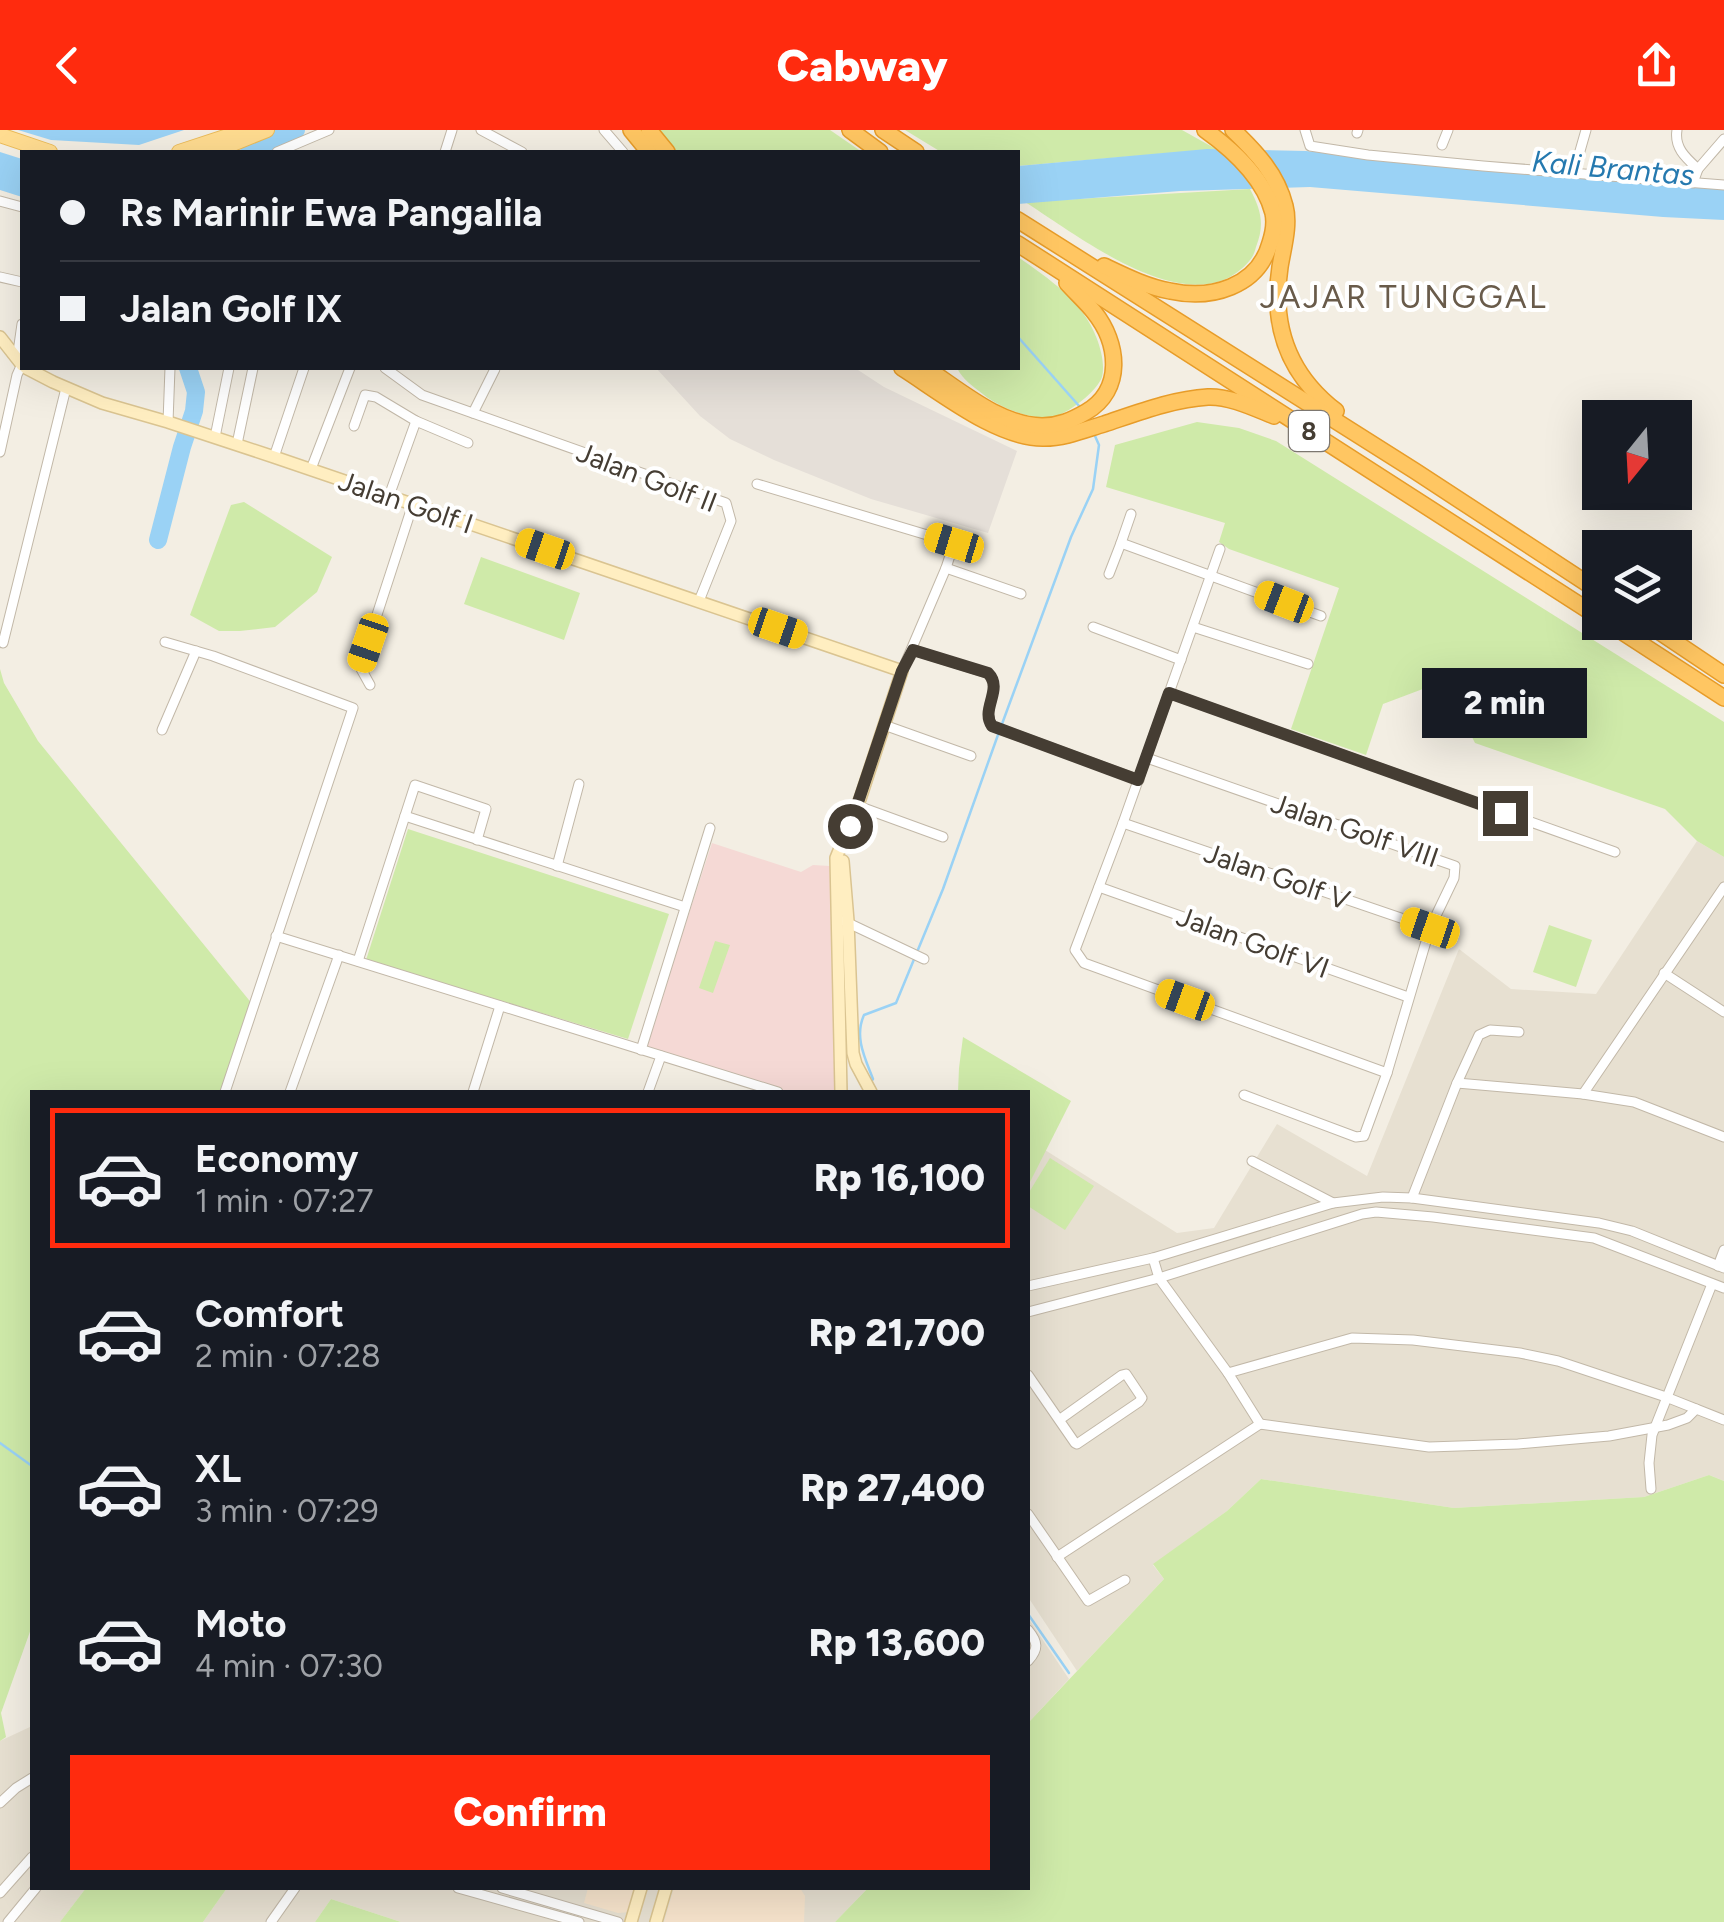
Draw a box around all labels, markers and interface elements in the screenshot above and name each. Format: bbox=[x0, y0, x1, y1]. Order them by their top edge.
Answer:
icon: back bbox=[40, 38, 95, 93]
text: Cabway bbox=[776, 38, 948, 92]
icon: share bbox=[1629, 38, 1684, 93]
water label: Kali Brantas bbox=[1530, 142, 1696, 194]
text: Rs Marinir Ewa Pangalila bbox=[120, 190, 543, 236]
district label: JAJAR TUNGGAL bbox=[1260, 278, 1548, 316]
text: Jalan Golf IX bbox=[120, 286, 342, 332]
north arrow bbox=[1582, 400, 1692, 510]
map controls bbox=[1582, 400, 1692, 640]
road number: 8 bbox=[1289, 411, 1329, 451]
street label: Jalan Golf II bbox=[572, 435, 722, 519]
street label: Jalan Golf I bbox=[334, 463, 478, 541]
car bbox=[921, 520, 987, 566]
car bbox=[512, 525, 578, 573]
button: layers bbox=[1582, 530, 1692, 640]
car bbox=[1251, 577, 1317, 627]
car bbox=[745, 604, 811, 652]
car bbox=[344, 610, 392, 676]
callout: 2 min bbox=[1422, 668, 1588, 738]
text: 2 min bbox=[1464, 684, 1545, 722]
street label: Jalan Golf VIII bbox=[1267, 785, 1443, 875]
route end bbox=[1483, 791, 1528, 836]
route start bbox=[828, 804, 873, 849]
street label: Jalan Golf V bbox=[1200, 835, 1355, 917]
street label: Jalan Golf VI bbox=[1172, 899, 1334, 985]
car bbox=[1397, 904, 1463, 952]
car bbox=[1152, 976, 1218, 1024]
icon: car bbox=[75, 1133, 165, 1223]
text: Economy bbox=[195, 1136, 358, 1182]
text: Rp 16,100 bbox=[814, 1155, 985, 1201]
text: 1 min · 07:27 bbox=[195, 1182, 373, 1220]
icon: car bbox=[75, 1288, 165, 1378]
text: Comfort bbox=[195, 1291, 344, 1337]
text: Rp 21,700 bbox=[808, 1310, 985, 1356]
text: 2 min · 07:28 bbox=[195, 1337, 381, 1375]
icon: car bbox=[75, 1443, 165, 1533]
text: XL bbox=[195, 1446, 241, 1492]
text: Rp 27,400 bbox=[800, 1465, 985, 1511]
text: 3 min · 07:29 bbox=[195, 1492, 379, 1530]
icon: car bbox=[75, 1598, 165, 1688]
text: Moto bbox=[195, 1601, 287, 1647]
text: Rp 13,600 bbox=[809, 1620, 985, 1666]
text: 4 min · 07:30 bbox=[195, 1647, 383, 1685]
button: Confirm bbox=[70, 1755, 990, 1870]

